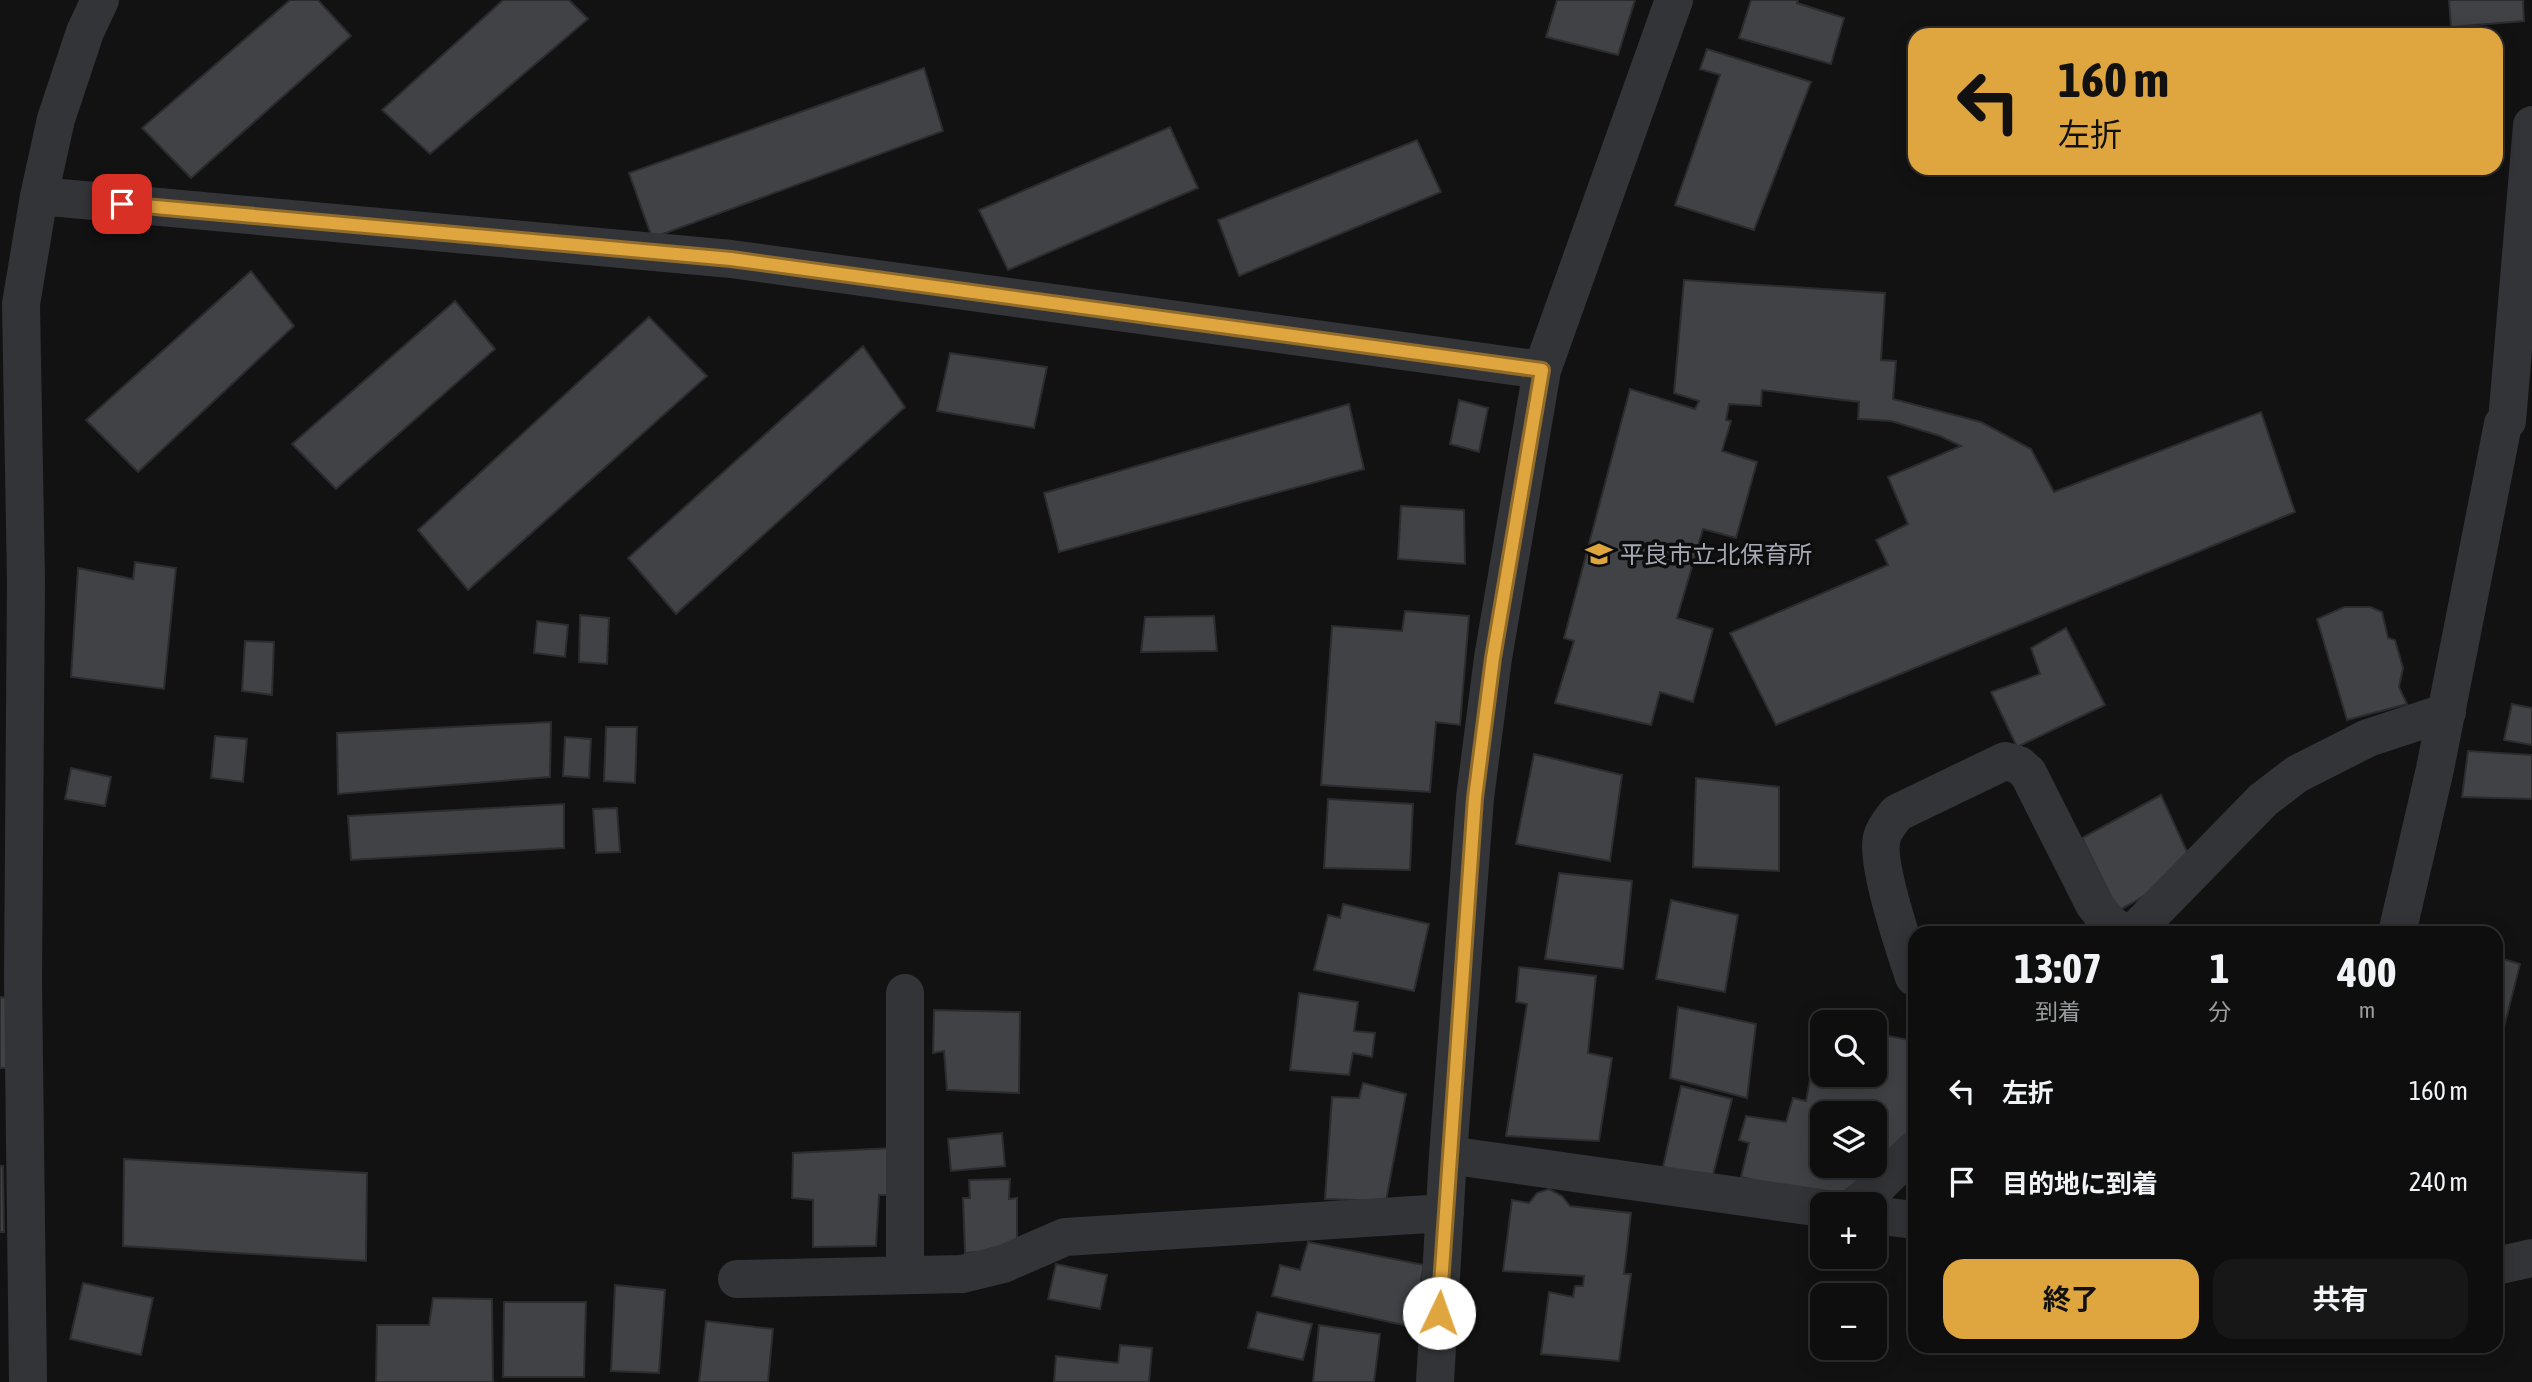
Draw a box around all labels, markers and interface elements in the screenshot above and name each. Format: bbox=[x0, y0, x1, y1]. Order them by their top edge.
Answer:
text: 160 m bbox=[2058, 51, 2169, 107]
icon: left bbox=[1943, 56, 2034, 147]
text: 左折 bbox=[2058, 116, 2122, 153]
pin bbox=[92, 174, 152, 234]
icon: arrive bbox=[103, 185, 141, 223]
school or university icon: 平良市立北保育所 bbox=[1584, 539, 1614, 569]
place label: 平良市立北保育所 bbox=[1620, 541, 1812, 568]
text: 13:07 bbox=[2014, 944, 2102, 992]
text: 1 bbox=[2210, 944, 2229, 992]
text: 400 bbox=[2337, 948, 2397, 996]
text: m bbox=[2359, 997, 2375, 1023]
text: 到着 bbox=[2035, 999, 2081, 1025]
text: 分 bbox=[2208, 999, 2231, 1025]
map controls bbox=[1810, 1010, 1887, 1360]
button: search bbox=[1810, 1010, 1887, 1087]
icon: left bbox=[1943, 1072, 1981, 1110]
text: 160 m bbox=[2409, 1076, 2468, 1106]
text: 左折 bbox=[2002, 1078, 2054, 1108]
button: layers bbox=[1810, 1101, 1887, 1178]
icon: arrive bbox=[1943, 1163, 1981, 1201]
text: 240 m bbox=[2409, 1167, 2468, 1197]
text: 目的地に到着 bbox=[2002, 1169, 2158, 1199]
button: + bbox=[1810, 1192, 1887, 1269]
button: 終了 bbox=[1943, 1259, 2199, 1339]
button: 共有 bbox=[2213, 1259, 2468, 1339]
position arrow bbox=[1402, 1276, 1476, 1350]
button: − bbox=[1810, 1283, 1887, 1360]

